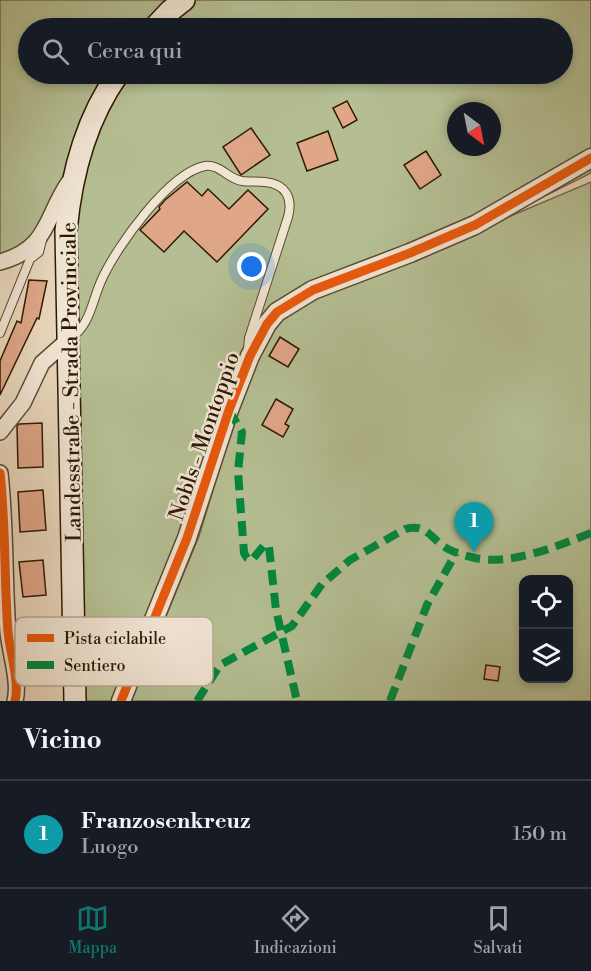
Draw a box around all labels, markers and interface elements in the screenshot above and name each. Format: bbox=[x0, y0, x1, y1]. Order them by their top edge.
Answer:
search box bbox=[18, 18, 573, 84]
icon: search bbox=[39, 35, 72, 68]
text: Cerca qui bbox=[87, 38, 183, 65]
north arrow bbox=[447, 102, 501, 156]
street label: Landesstraße - Strada Provinciale bbox=[56, 222, 88, 542]
your location bbox=[237, 252, 266, 281]
street label: Nobls - Montoppio bbox=[164, 349, 246, 524]
pin: 1 bbox=[454, 502, 494, 552]
map controls bbox=[519, 575, 573, 683]
button: locate bbox=[519, 575, 573, 629]
legend bbox=[15, 617, 213, 686]
text: Pista ciclabile bbox=[64, 629, 166, 649]
button: layers bbox=[519, 629, 573, 683]
text: Sentiero bbox=[64, 656, 126, 676]
text: Vicino bbox=[24, 724, 102, 756]
text: Franzosenkreuz bbox=[81, 808, 251, 835]
text: 1 bbox=[39, 822, 48, 847]
text: 150 m bbox=[512, 822, 567, 847]
text: Luogo bbox=[81, 835, 138, 860]
tab: Mappa bbox=[68, 902, 117, 958]
tab: Indicazioni bbox=[254, 902, 337, 958]
tab: Salvati bbox=[474, 902, 523, 958]

